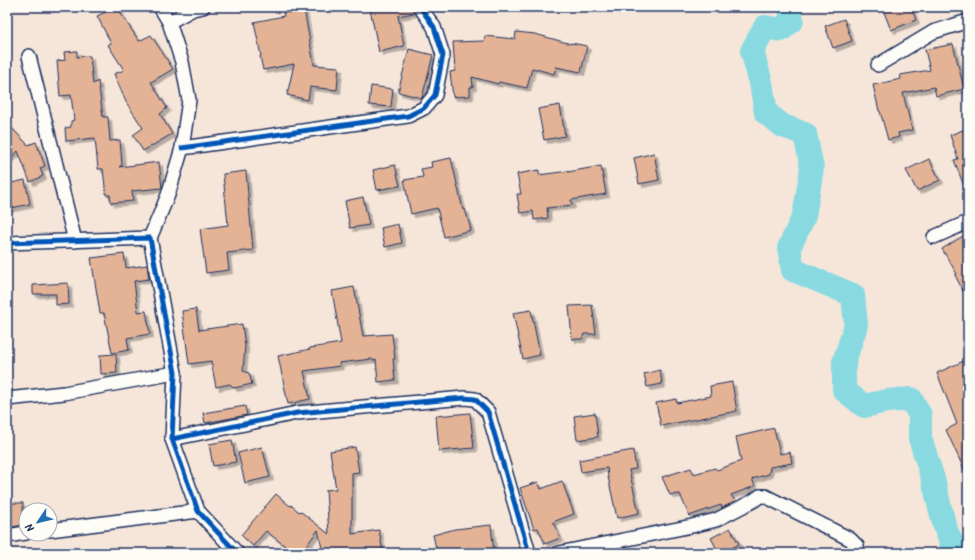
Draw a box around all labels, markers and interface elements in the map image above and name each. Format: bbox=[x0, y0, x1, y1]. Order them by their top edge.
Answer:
north arrow bbox=[18, 502, 58, 542]
text: N bbox=[21, 519, 40, 535]

